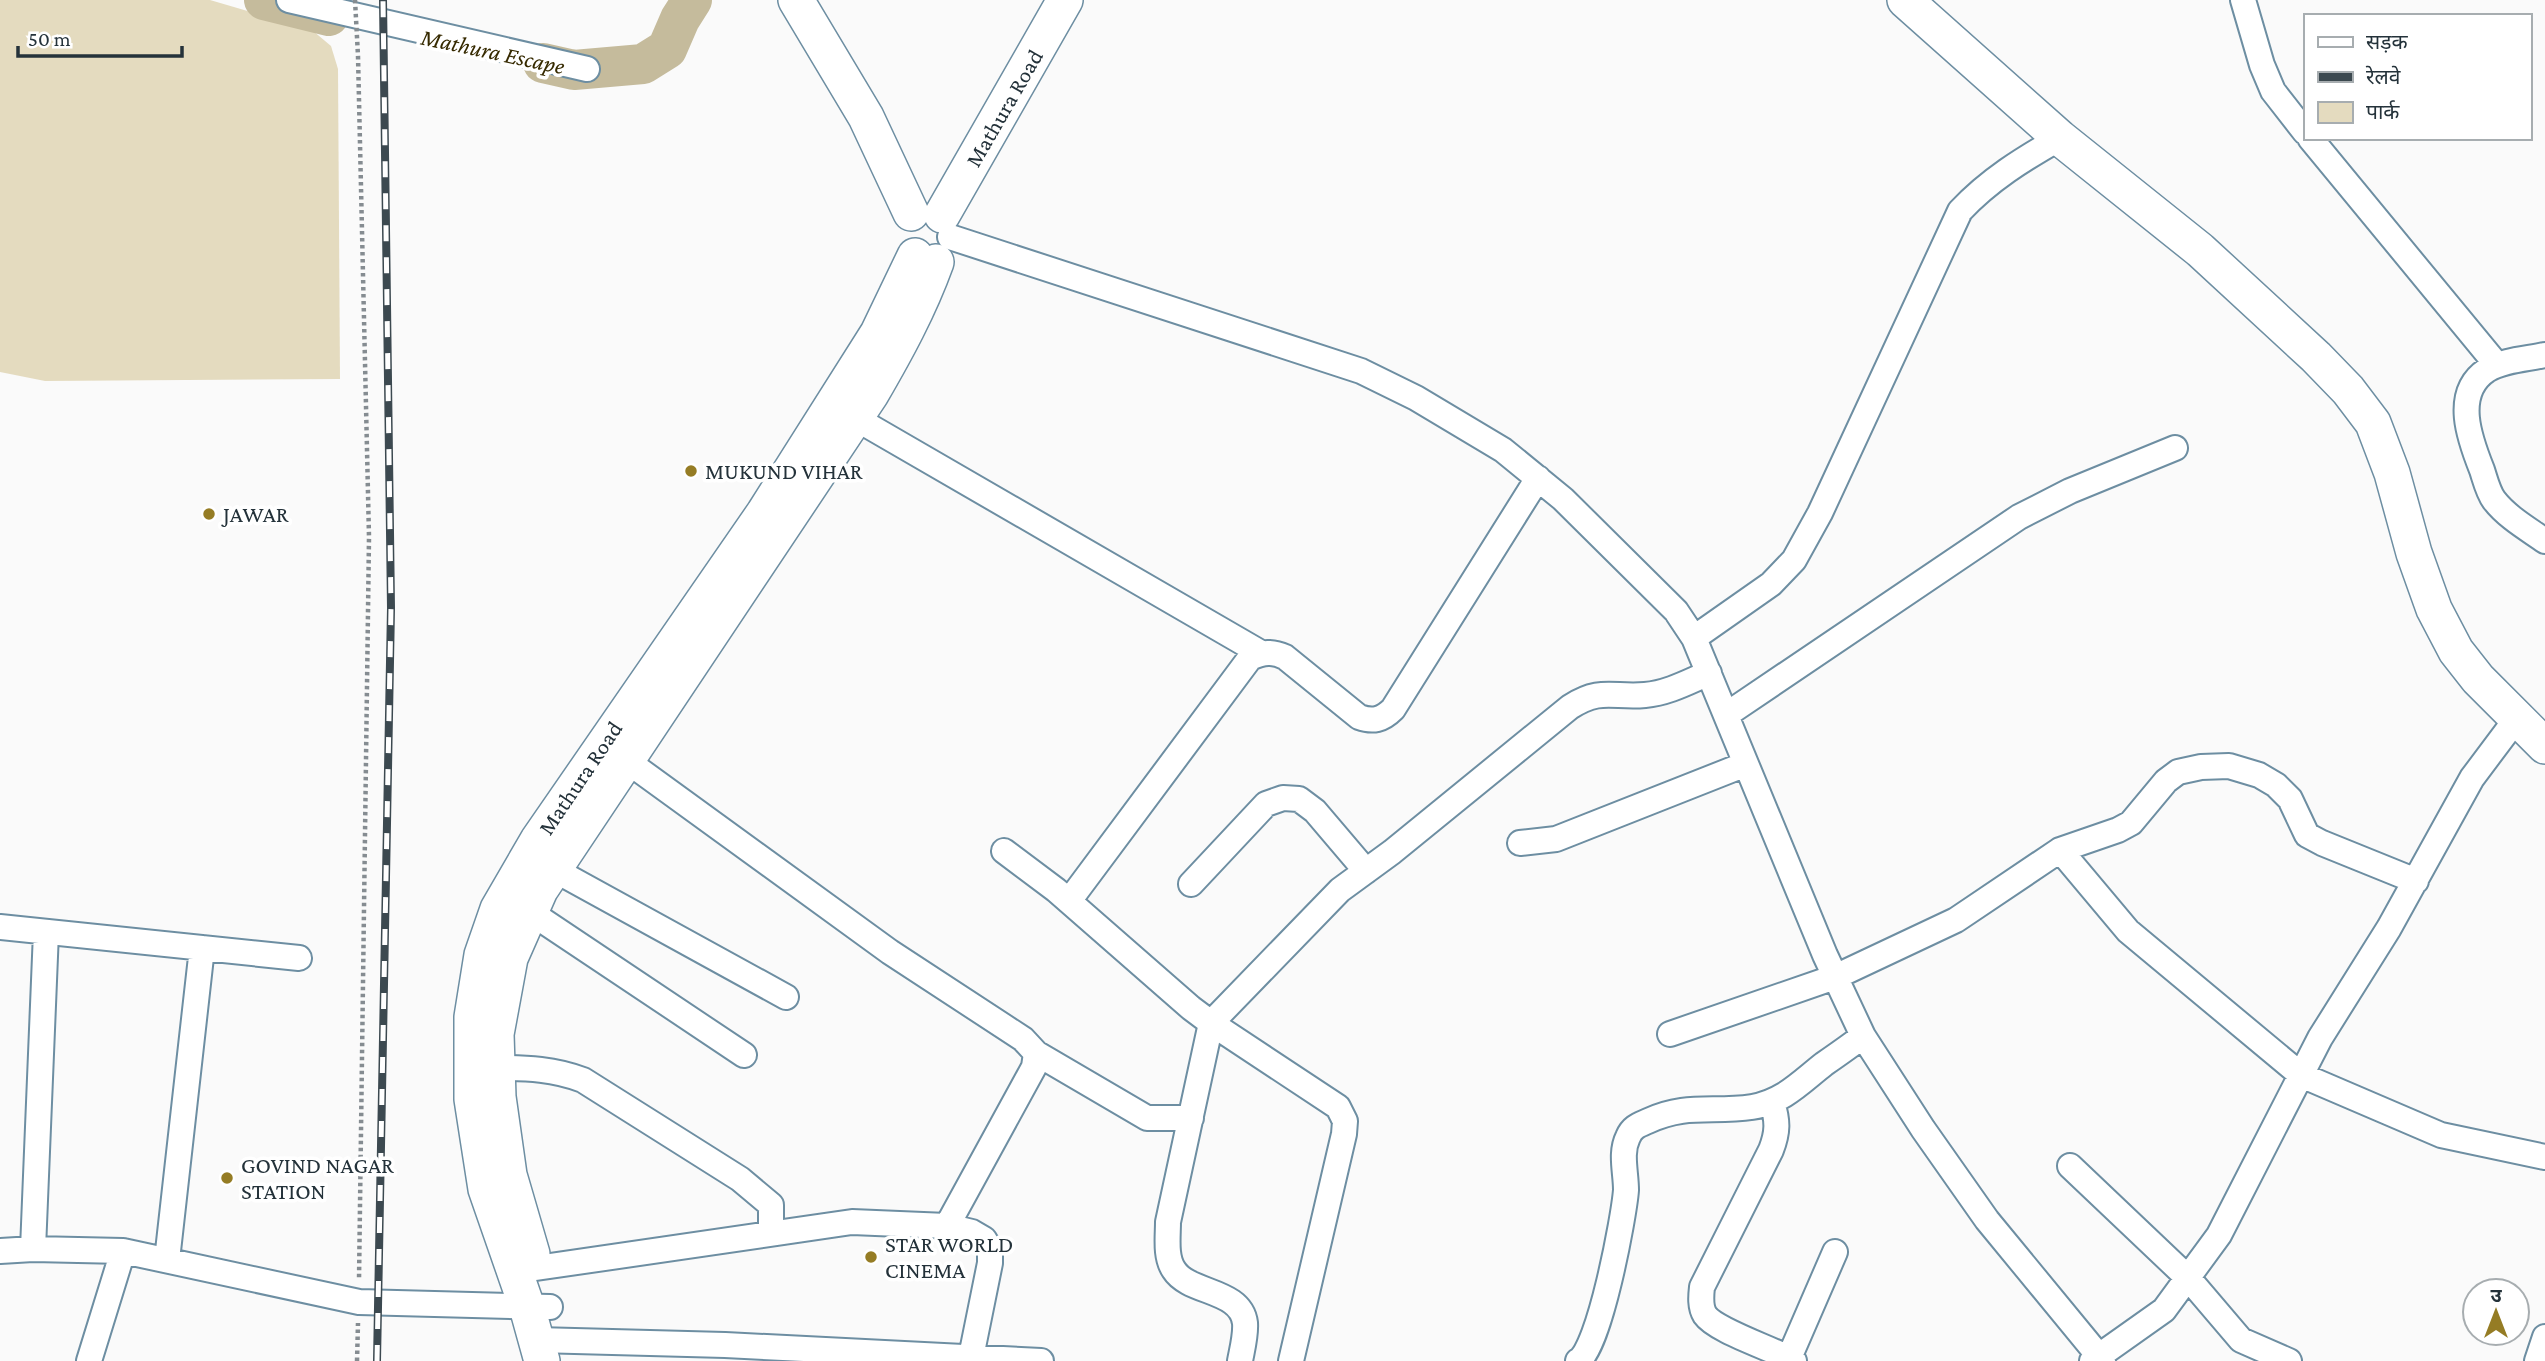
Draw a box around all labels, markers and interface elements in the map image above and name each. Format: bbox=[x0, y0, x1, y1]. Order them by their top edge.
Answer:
scale bar bbox=[18, 14, 182, 58]
legend bbox=[2304, 14, 2531, 140]
water label: Mathura Escape bbox=[418, 22, 567, 79]
text: 50 m bbox=[28, 27, 71, 51]
text: सड़क bbox=[2366, 30, 2408, 54]
street label: Mathura Road bbox=[960, 45, 1048, 171]
text: रेलवे bbox=[2365, 65, 2401, 89]
text: पार्क bbox=[2366, 100, 2400, 124]
place label: MUKUND VIHAR bbox=[705, 458, 863, 484]
marker: MUKUND VIHAR bbox=[683, 463, 699, 479]
place label: JAWAR bbox=[221, 501, 289, 527]
marker: JAWAR bbox=[201, 506, 217, 522]
street label: Mathura Road bbox=[533, 716, 627, 840]
place label: GOVIND NAGAR STATION bbox=[241, 1152, 394, 1204]
marker: GOVIND NAGAR STATION bbox=[219, 1170, 235, 1186]
place label: STAR WORLD CINEMA bbox=[885, 1231, 1013, 1283]
marker: STAR WORLD CINEMA bbox=[863, 1249, 879, 1265]
north arrow bbox=[2461, 1277, 2531, 1347]
text: उ bbox=[2490, 1285, 2502, 1306]

